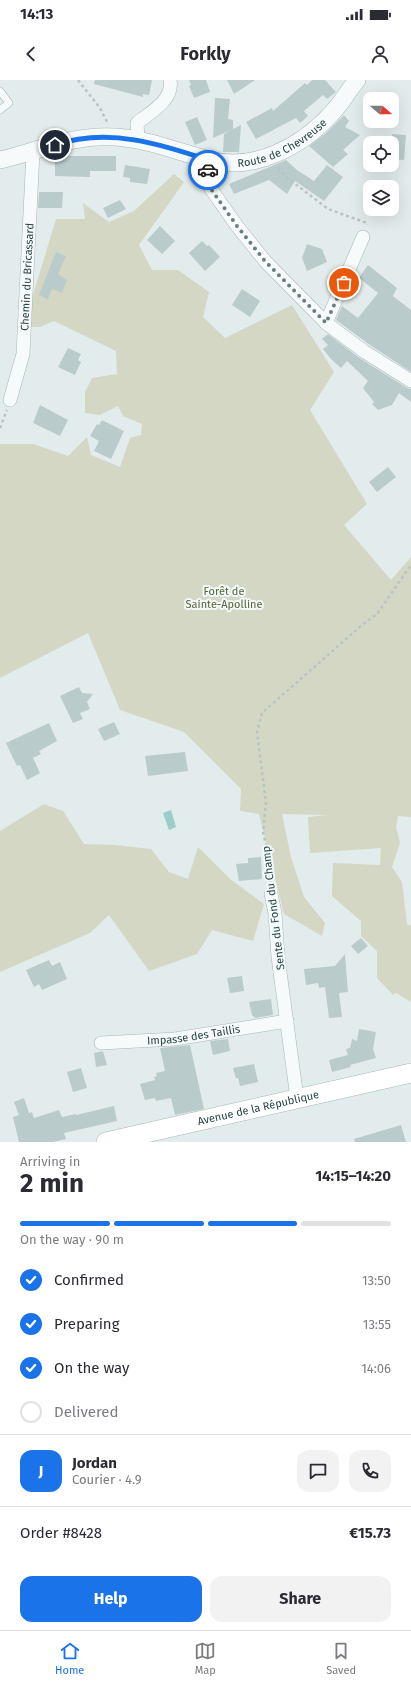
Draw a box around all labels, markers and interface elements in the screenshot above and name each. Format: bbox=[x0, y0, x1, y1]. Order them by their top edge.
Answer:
text: 14:13 bbox=[20, 5, 53, 23]
icon: back bbox=[20, 43, 42, 65]
text: Forkly bbox=[180, 43, 231, 65]
icon: person bbox=[369, 43, 391, 65]
north arrow bbox=[363, 92, 399, 128]
map controls bbox=[363, 92, 399, 216]
street label: Route de Chevreuse bbox=[237, 116, 330, 170]
pin bbox=[38, 128, 72, 162]
icon: home bbox=[44, 134, 66, 156]
button: locate bbox=[363, 136, 399, 172]
courier bbox=[188, 150, 228, 190]
icon: car bbox=[197, 159, 219, 181]
button: layers bbox=[363, 180, 399, 216]
street label: Chemin du Bricassard bbox=[18, 223, 36, 331]
pin bbox=[327, 266, 361, 300]
icon: bag bbox=[333, 272, 355, 294]
park label: Forêt de Sainte-Apolline bbox=[186, 585, 262, 611]
street label: Sente du Fond du Champ bbox=[259, 845, 288, 971]
street label: Impasse des Taillis bbox=[147, 1023, 241, 1047]
street label: Avenue de la République bbox=[196, 1088, 320, 1128]
text: Arriving in bbox=[20, 1154, 80, 1169]
text: 14:15–14:20 bbox=[315, 1167, 391, 1185]
text: 2 min bbox=[20, 1168, 84, 1199]
text: On the way · 90 m bbox=[20, 1232, 124, 1247]
icon: check bbox=[20, 1269, 42, 1291]
text: Confirmed bbox=[54, 1271, 124, 1289]
text: 13:50 bbox=[362, 1273, 391, 1288]
icon: check bbox=[20, 1313, 42, 1335]
text: Preparing bbox=[54, 1315, 119, 1333]
text: 13:55 bbox=[363, 1317, 391, 1332]
icon: check bbox=[20, 1357, 42, 1379]
text: On the way bbox=[54, 1359, 129, 1377]
text: 14:06 bbox=[361, 1361, 391, 1376]
text: Delivered bbox=[54, 1403, 118, 1421]
button: chat bbox=[297, 1450, 339, 1492]
button: phone bbox=[349, 1450, 391, 1492]
text: Jordan bbox=[72, 1454, 117, 1472]
text: J bbox=[39, 1462, 43, 1480]
text: Courier · 4.9 bbox=[72, 1472, 142, 1487]
text: Order #8428 bbox=[20, 1524, 102, 1542]
text: €15.73 bbox=[349, 1524, 391, 1542]
button: Help bbox=[20, 1576, 202, 1622]
button: Share bbox=[210, 1576, 391, 1622]
tab: Home bbox=[55, 1640, 84, 1677]
tab: Map bbox=[194, 1640, 216, 1677]
tab: Saved bbox=[326, 1640, 356, 1677]

